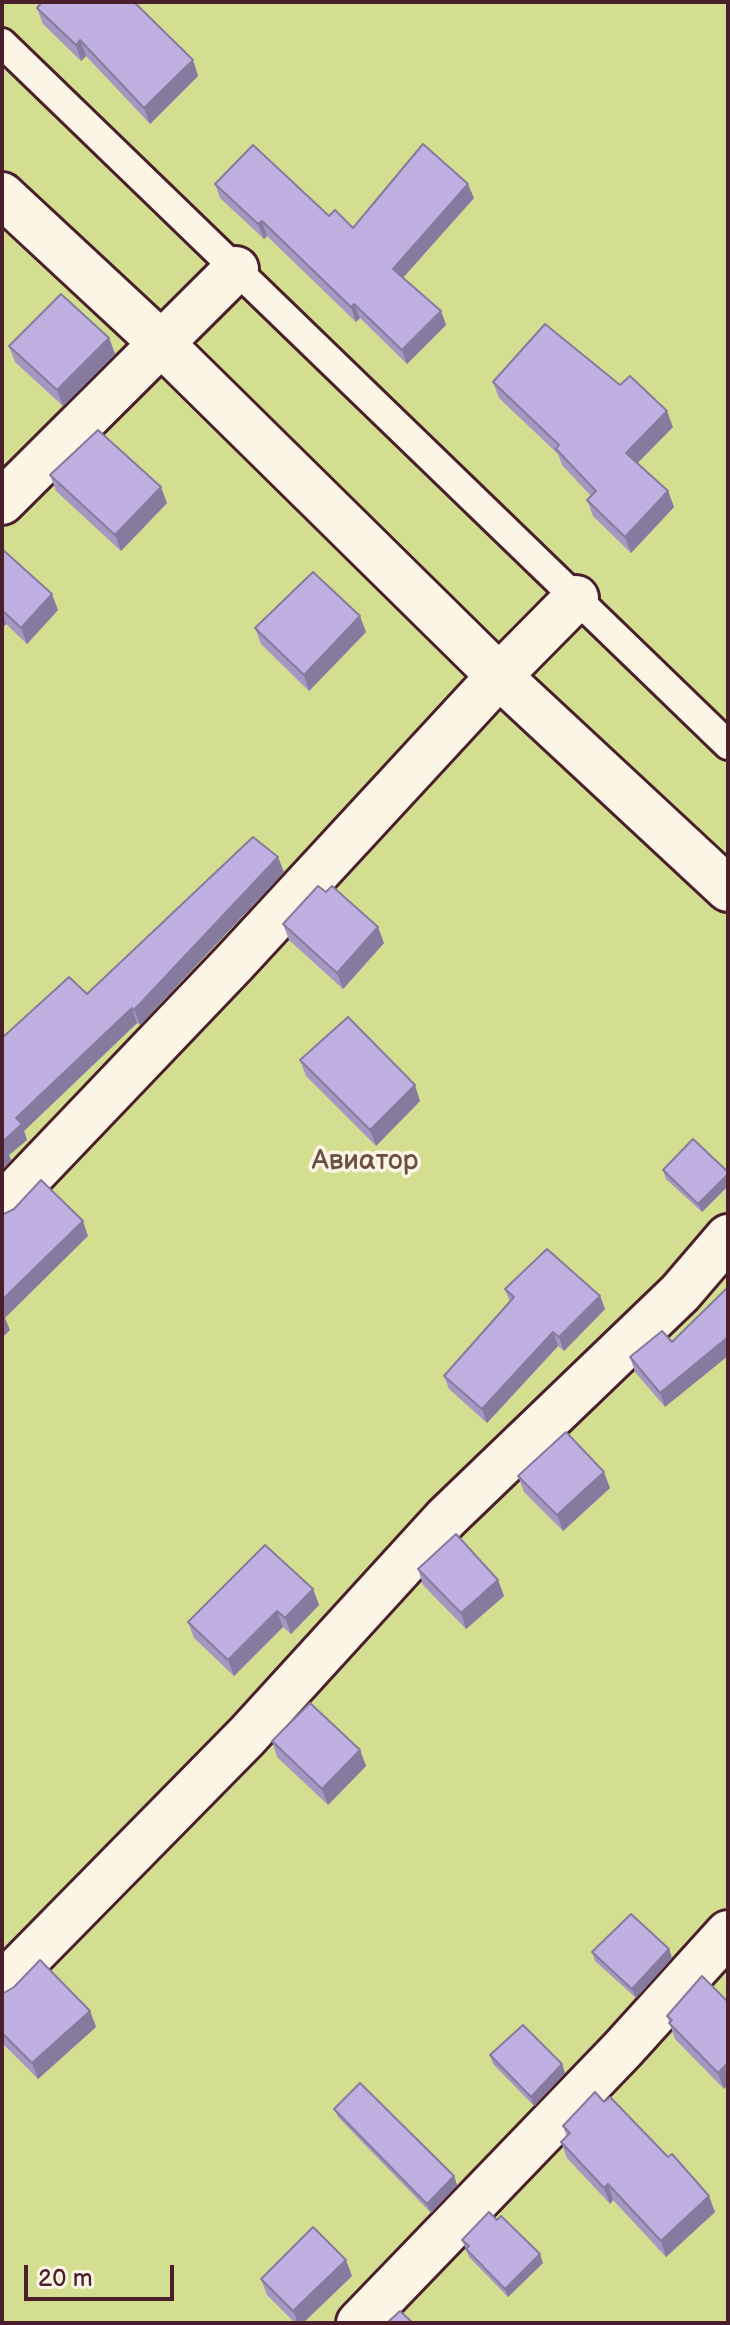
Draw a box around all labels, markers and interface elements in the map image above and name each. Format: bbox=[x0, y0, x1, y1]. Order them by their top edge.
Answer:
park label: Авиатор bbox=[312, 1145, 418, 1179]
scale bar bbox=[28, 2249, 178, 2299]
text: 20 m bbox=[38, 2264, 93, 2293]

